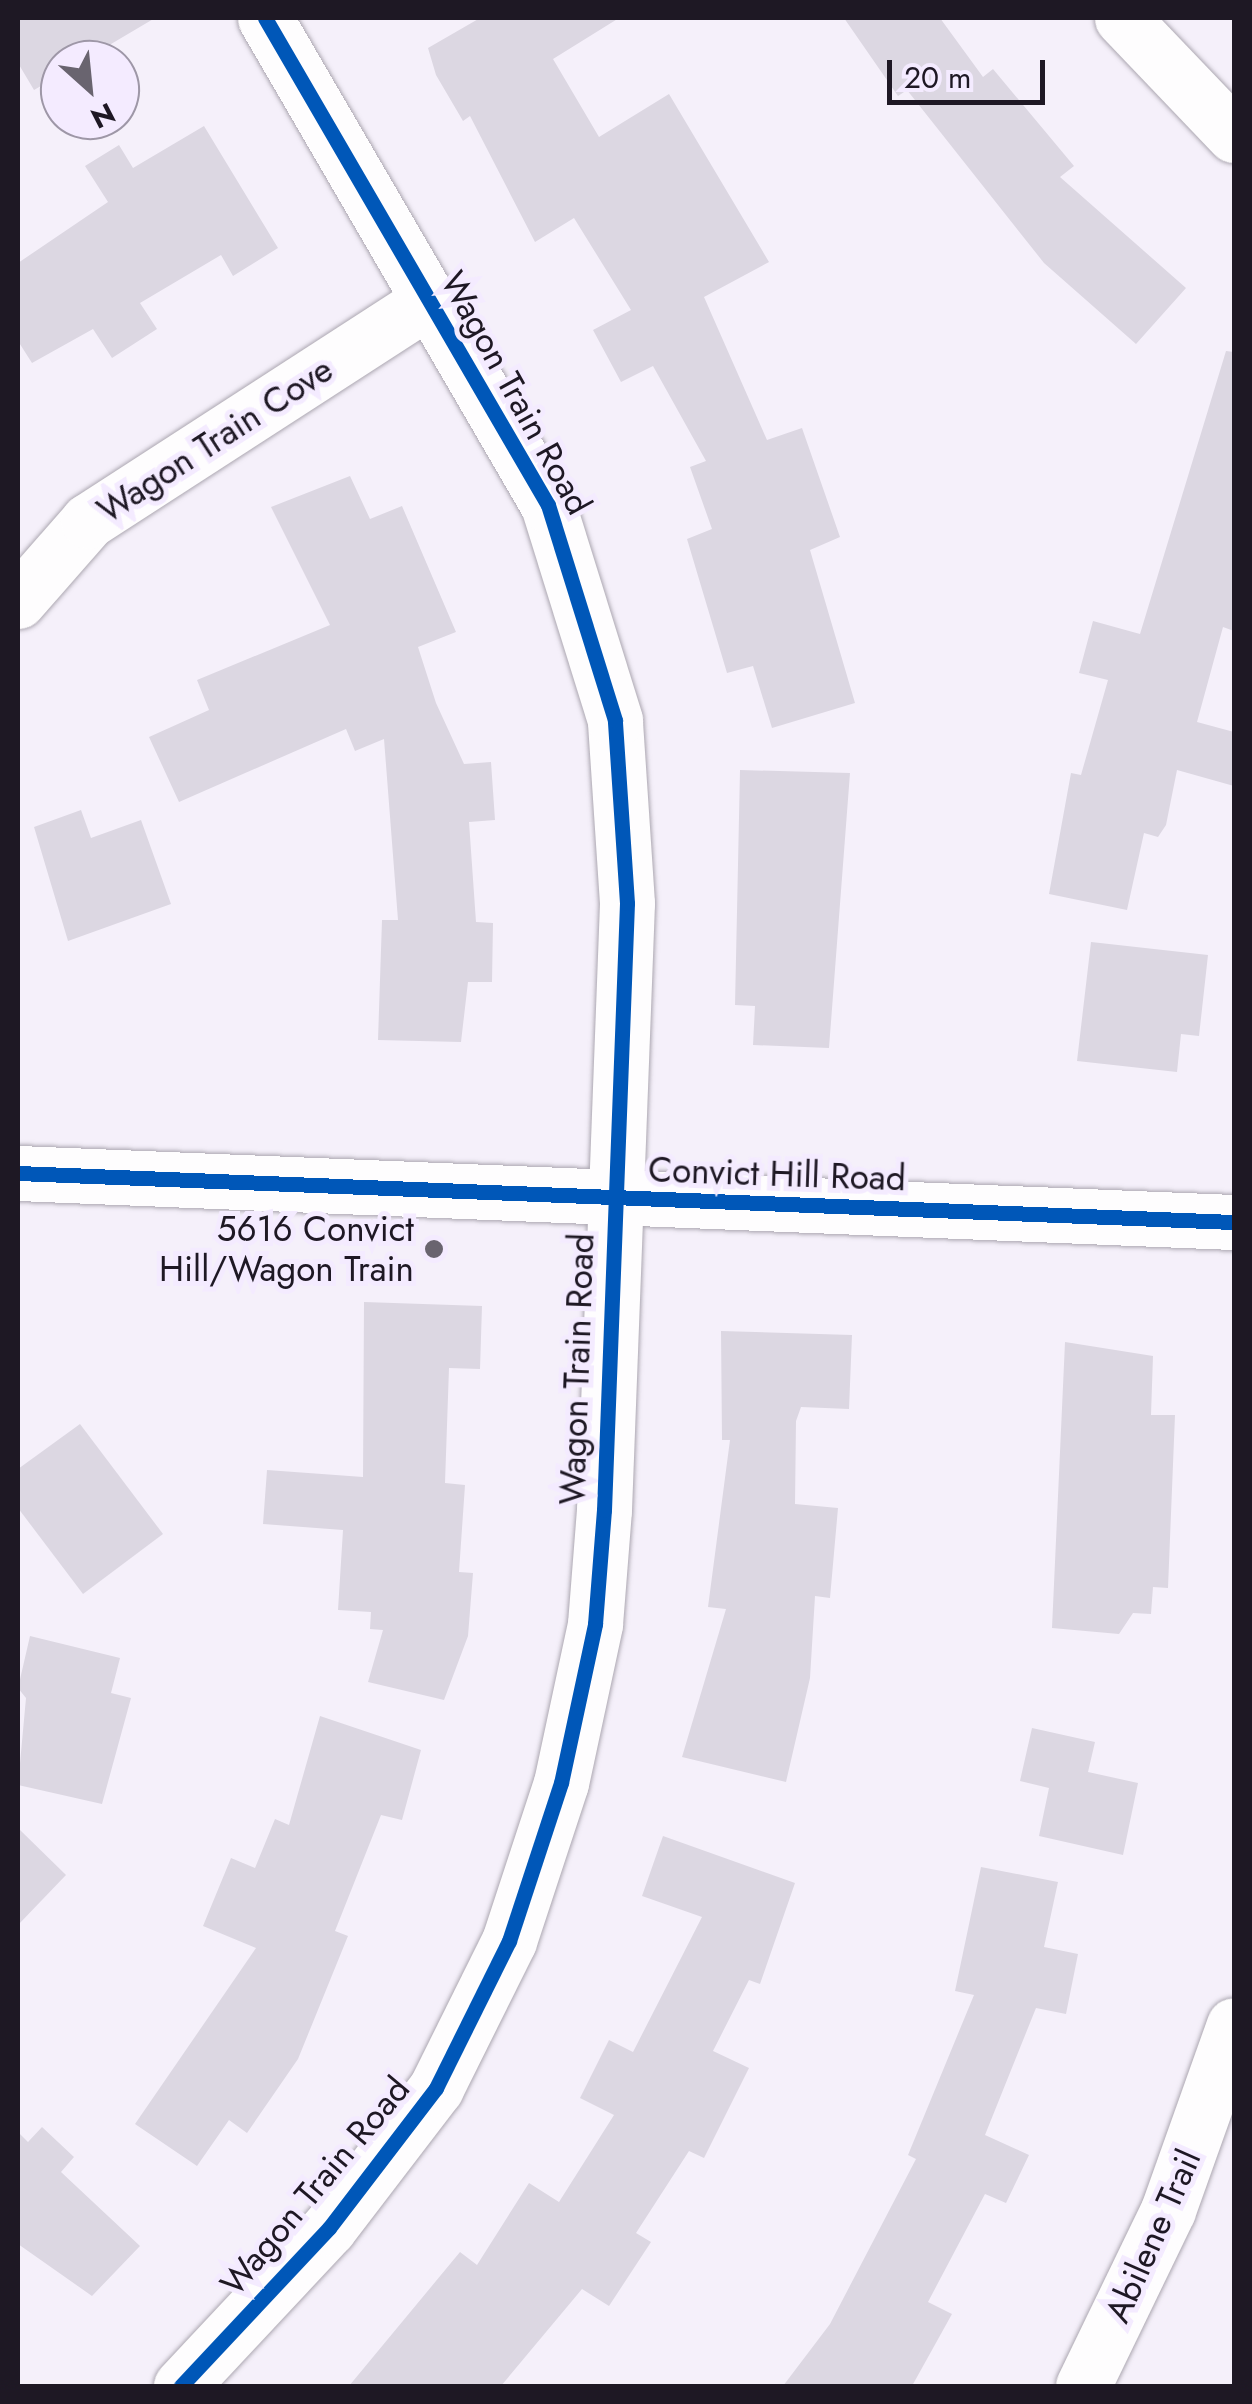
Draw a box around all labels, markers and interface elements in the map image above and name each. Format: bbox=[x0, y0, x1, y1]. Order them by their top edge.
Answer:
north arrow bbox=[40, 40, 140, 140]
scale bar bbox=[892, 40, 1050, 102]
text: 20 m bbox=[904, 56, 971, 99]
text: N bbox=[84, 92, 122, 139]
street label: Wagon Train Road bbox=[432, 264, 600, 522]
street label: Wagon Train Cove bbox=[90, 348, 340, 532]
street label: Convict Hill Road bbox=[648, 1149, 906, 1199]
place label: 5616 Convict Hill/Wagon Train bbox=[159, 1208, 414, 1290]
street label: Wagon Train Road bbox=[551, 1232, 603, 1506]
marker: 5616 Convict Hill/Wagon Train bbox=[423, 1238, 445, 1260]
street label: Wagon Train Road bbox=[212, 2068, 418, 2304]
street label: Abilene Trail bbox=[1096, 2143, 1210, 2329]

